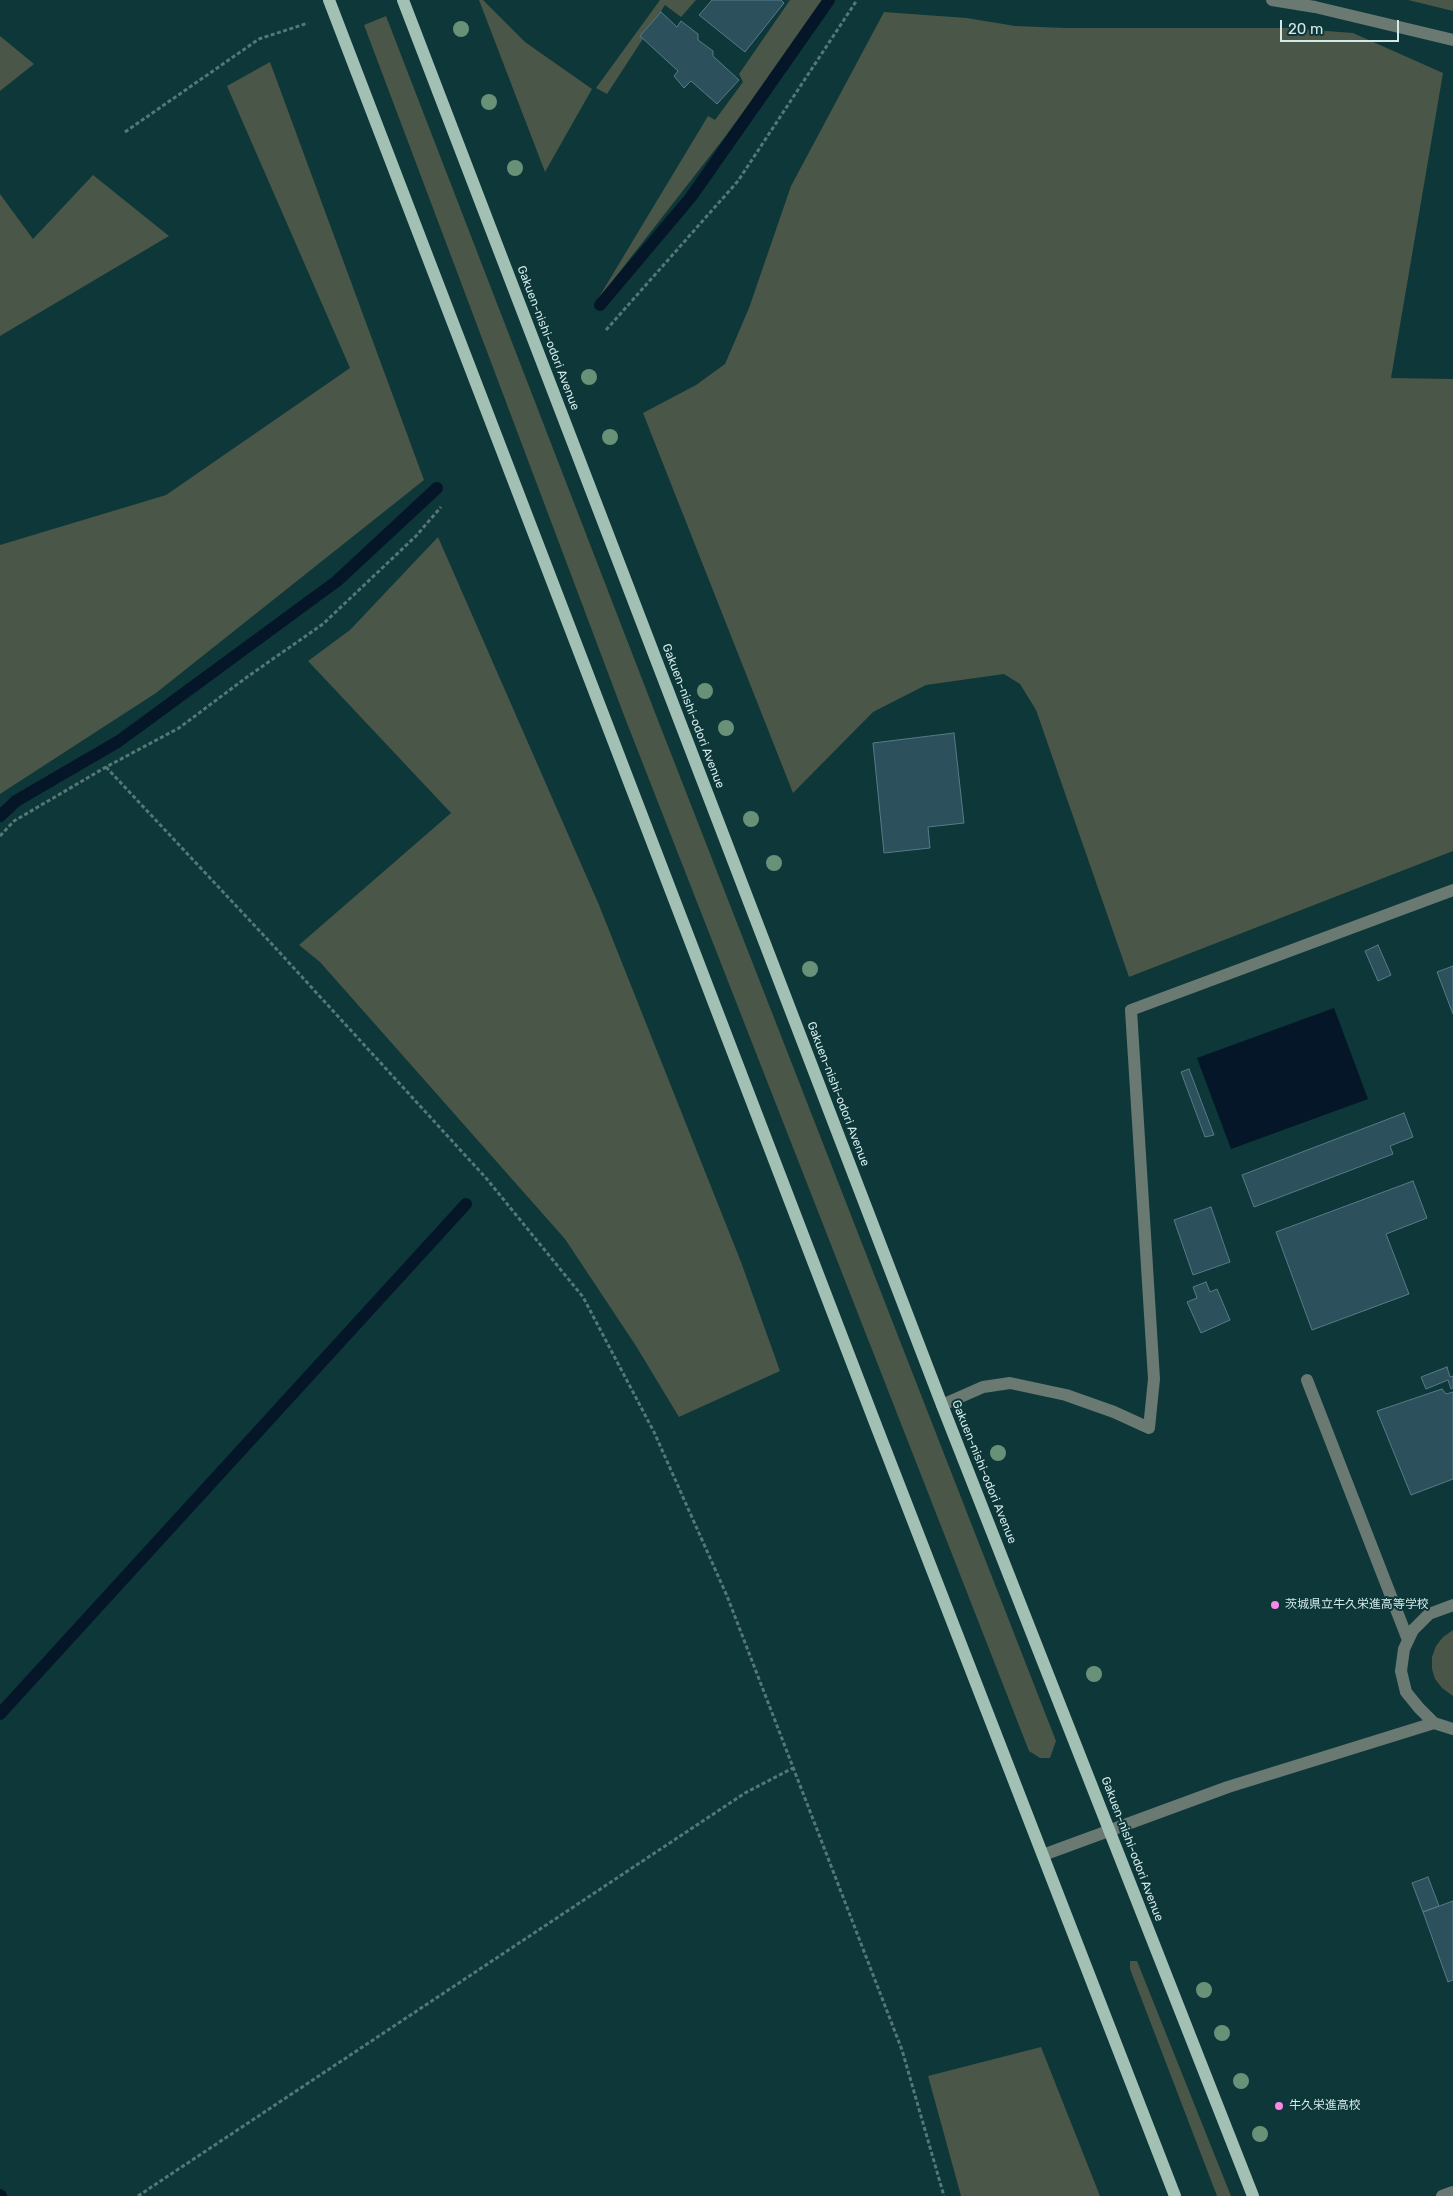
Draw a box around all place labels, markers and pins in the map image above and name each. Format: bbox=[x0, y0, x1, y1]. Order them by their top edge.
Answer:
place label: 茨城県立牛久栄進高等学校 bbox=[1285, 1598, 1429, 1612]
marker: 茨城県立牛久栄進高等学校 bbox=[1269, 1599, 1281, 1611]
place label: 牛久栄進高校 bbox=[1289, 2099, 1361, 2113]
marker: 牛久栄進高校 bbox=[1273, 2100, 1285, 2112]

